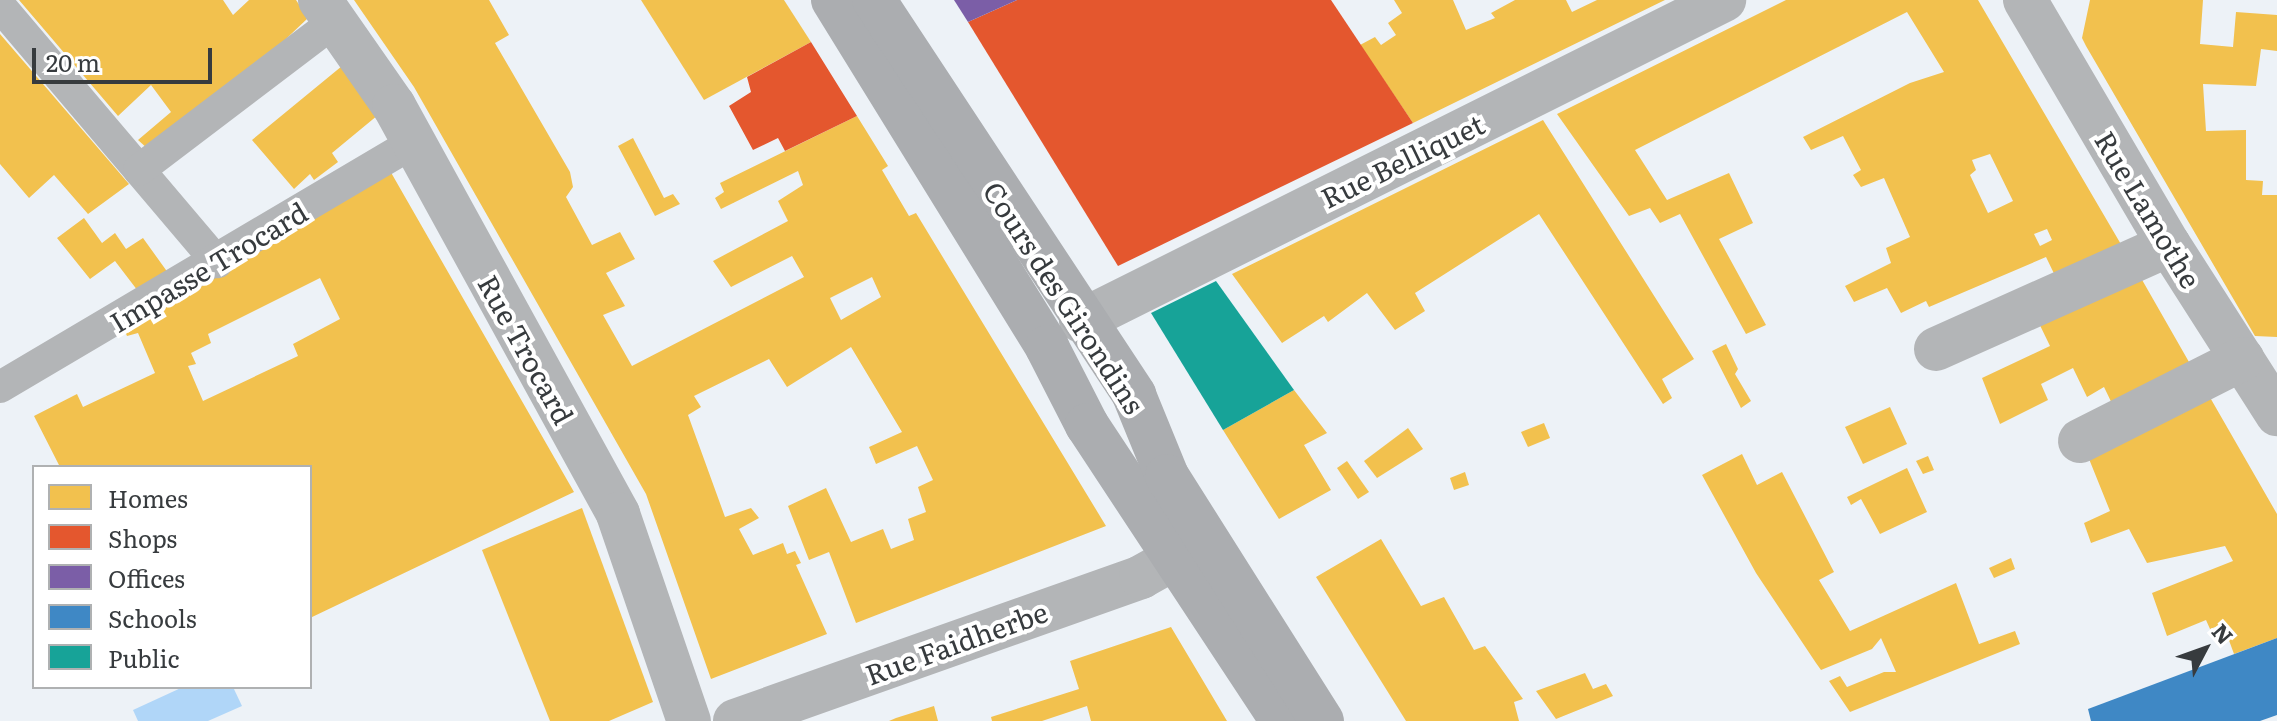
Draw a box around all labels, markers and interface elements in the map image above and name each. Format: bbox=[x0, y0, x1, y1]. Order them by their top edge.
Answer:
scale bar bbox=[36, 32, 216, 82]
text: 20 m bbox=[46, 44, 100, 79]
street label: Rue Belliquet bbox=[1315, 106, 1489, 214]
street label: Rue Lamothe bbox=[2089, 125, 2209, 293]
street label: Cours des Girondins bbox=[978, 175, 1152, 419]
street label: Impasse Trocard bbox=[103, 194, 313, 338]
street label: Rue Trocard bbox=[472, 269, 582, 429]
legend bbox=[32, 465, 312, 689]
text: Homes bbox=[108, 480, 188, 515]
text: Shops bbox=[108, 520, 177, 555]
text: Offices bbox=[108, 560, 185, 595]
street label: Rue Faidherbe bbox=[860, 593, 1052, 691]
text: Schools bbox=[108, 600, 197, 635]
north arrow bbox=[2165, 609, 2245, 689]
text: N bbox=[2205, 615, 2242, 651]
text: Public bbox=[108, 640, 179, 675]

